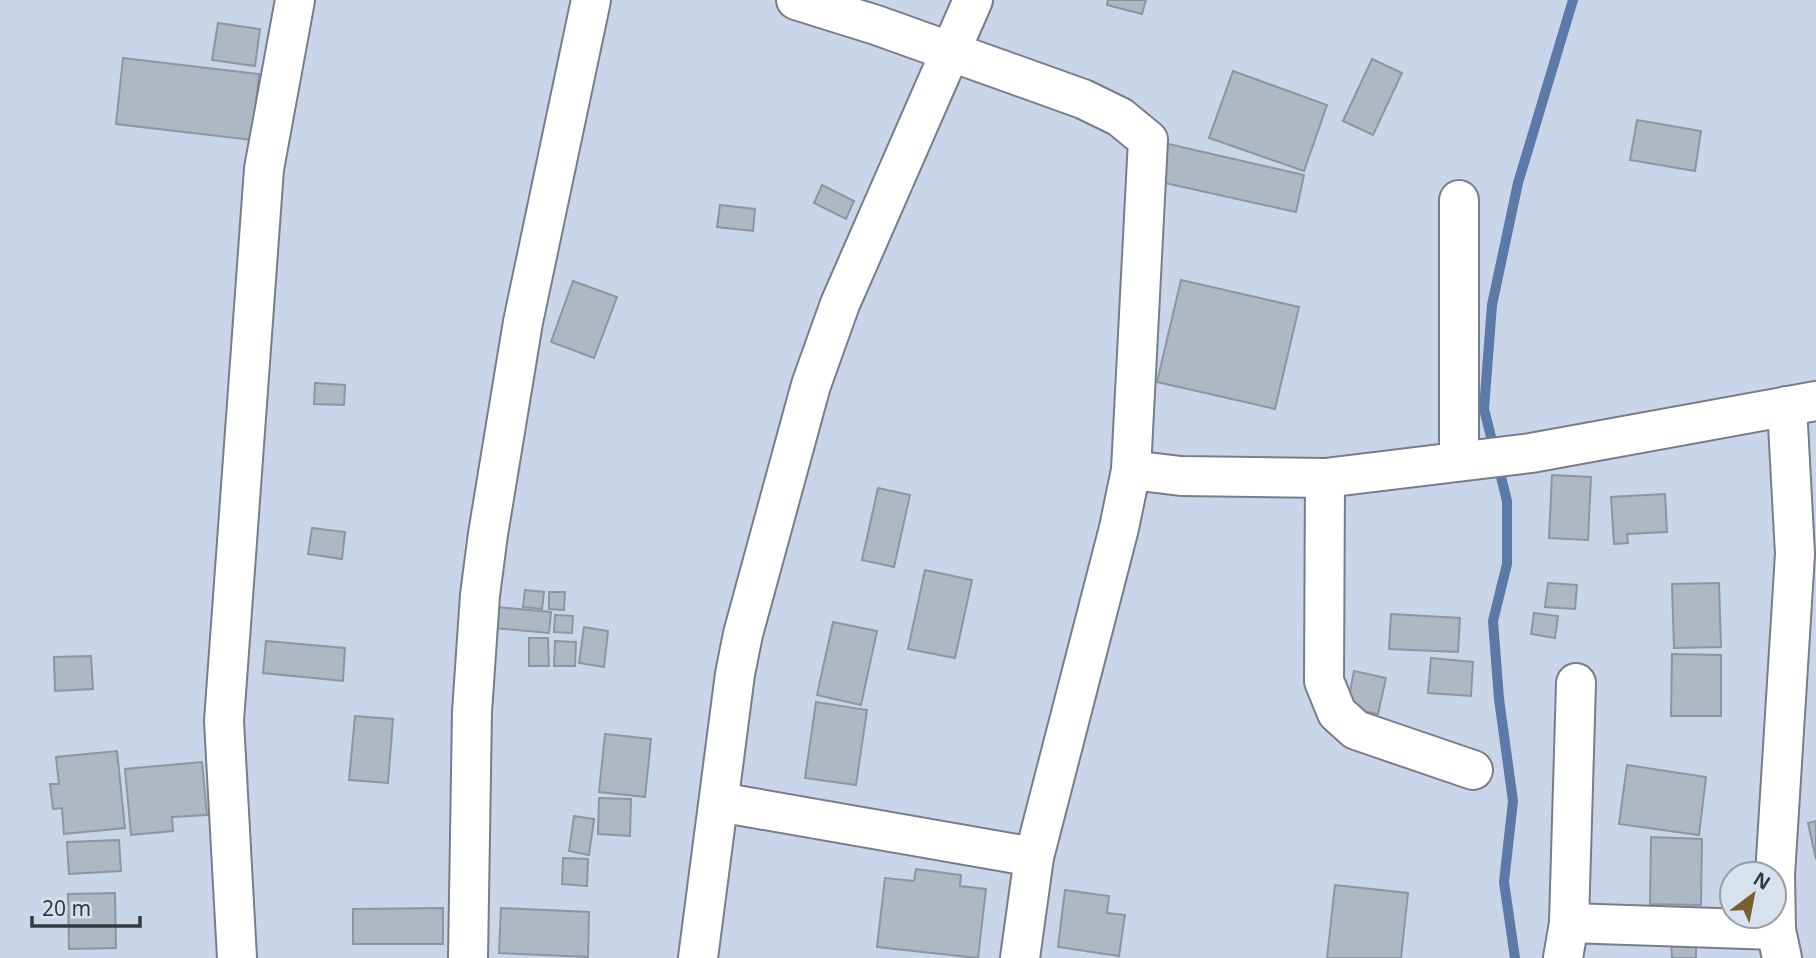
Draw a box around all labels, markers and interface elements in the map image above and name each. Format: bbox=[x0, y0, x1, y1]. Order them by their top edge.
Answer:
north arrow bbox=[1718, 860, 1788, 930]
text: N bbox=[1749, 865, 1775, 896]
scale bar bbox=[32, 884, 140, 928]
text: 20 m bbox=[42, 894, 91, 922]

